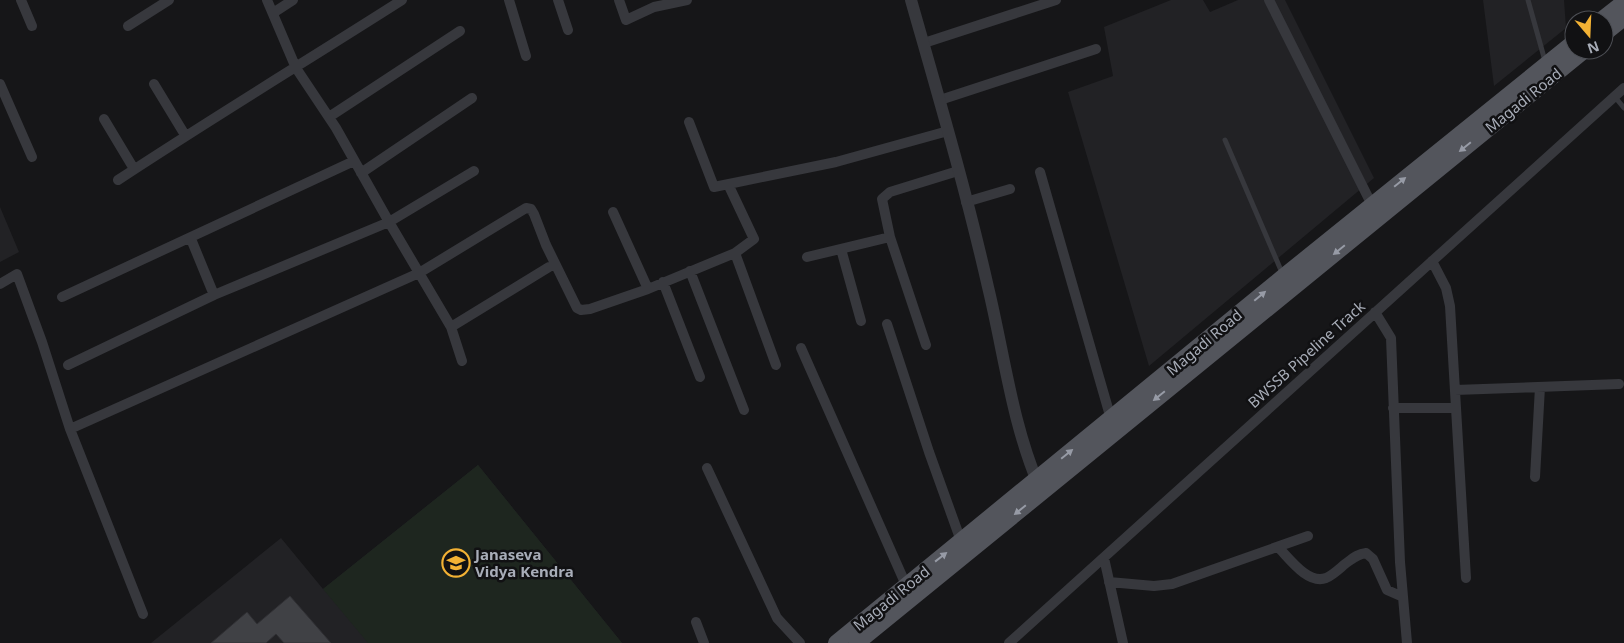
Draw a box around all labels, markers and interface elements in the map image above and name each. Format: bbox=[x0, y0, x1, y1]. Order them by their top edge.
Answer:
north arrow bbox=[1564, 10, 1614, 60]
text: N bbox=[1585, 37, 1602, 59]
street label: Magadi Road bbox=[1481, 63, 1565, 137]
one-way arrow bbox=[1459, 141, 1472, 152]
one-way arrow bbox=[1393, 177, 1406, 188]
one-way arrow bbox=[1333, 244, 1346, 255]
one-way arrow bbox=[1254, 290, 1267, 301]
street label: BWSSB Pipeline Track bbox=[1243, 296, 1369, 412]
street label: Magadi Road bbox=[1162, 305, 1246, 379]
one-way arrow bbox=[1153, 391, 1166, 402]
one-way arrow bbox=[1061, 449, 1074, 460]
one-way arrow bbox=[1013, 505, 1026, 516]
place label: Janaseva Vidya Kendra bbox=[473, 544, 574, 581]
school or university icon: Janaseva Vidya Kendra bbox=[441, 548, 471, 578]
one-way arrow bbox=[934, 552, 948, 562]
street label: Magadi Road bbox=[849, 561, 933, 635]

